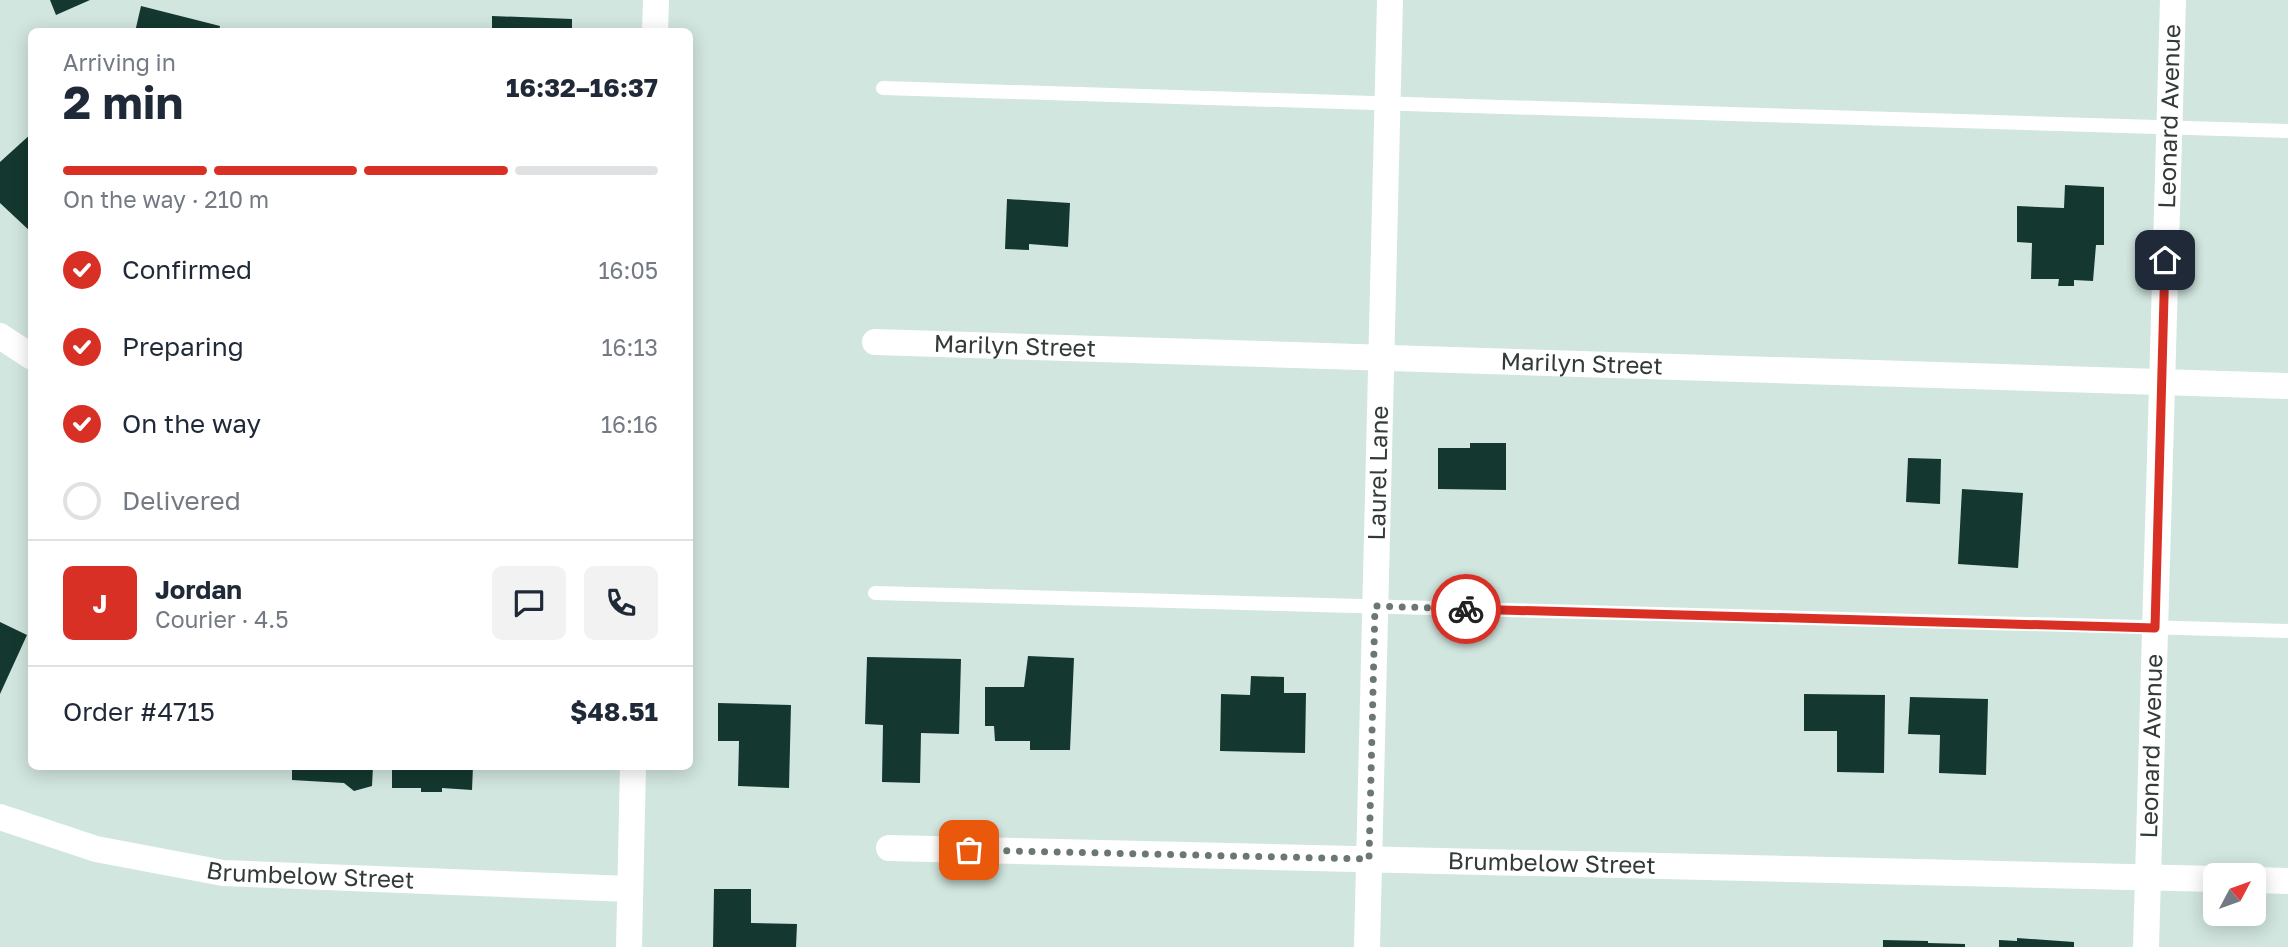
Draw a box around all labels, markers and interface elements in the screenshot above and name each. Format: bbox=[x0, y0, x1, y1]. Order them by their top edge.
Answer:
street label: Leonard Avenue bbox=[2151, 24, 2185, 209]
text: Arriving in bbox=[63, 48, 176, 76]
text: 16:32–16:37 bbox=[506, 72, 658, 103]
text: 2 min bbox=[63, 74, 183, 129]
text: On the way · 210 m bbox=[63, 185, 269, 213]
pin bbox=[2135, 230, 2195, 290]
icon: home bbox=[2146, 241, 2184, 279]
icon: check bbox=[63, 251, 101, 289]
text: Confirmed bbox=[122, 254, 252, 285]
text: 16:05 bbox=[598, 256, 658, 284]
icon: check bbox=[63, 328, 101, 366]
street label: Marilyn Street bbox=[933, 328, 1097, 362]
text: Preparing bbox=[122, 331, 244, 362]
text: 16:13 bbox=[601, 333, 658, 361]
street label: Marilyn Street bbox=[1500, 345, 1663, 380]
icon: check bbox=[63, 405, 101, 443]
street label: Laurel Lane bbox=[1361, 405, 1393, 541]
text: On the way bbox=[122, 408, 261, 439]
text: 16:16 bbox=[601, 410, 658, 438]
text: Delivered bbox=[122, 485, 241, 516]
button: chat bbox=[492, 566, 566, 640]
button: phone bbox=[584, 566, 658, 640]
text: Jordan bbox=[155, 574, 242, 605]
courier bbox=[1431, 574, 1501, 644]
text: J bbox=[93, 588, 107, 619]
icon: bike bbox=[1447, 590, 1485, 628]
text: Courier · 4.5 bbox=[155, 605, 288, 633]
street label: Leonard Avenue bbox=[2133, 653, 2167, 839]
text: Order #4715 bbox=[63, 696, 215, 727]
text: $48.51 bbox=[570, 696, 658, 727]
pin bbox=[939, 820, 999, 880]
icon: bag bbox=[950, 831, 988, 869]
street label: Brumbelow Street bbox=[1447, 845, 1656, 879]
street label: Brumbelow Street bbox=[204, 854, 415, 894]
north arrow bbox=[2203, 863, 2266, 926]
map controls bbox=[2203, 863, 2266, 926]

